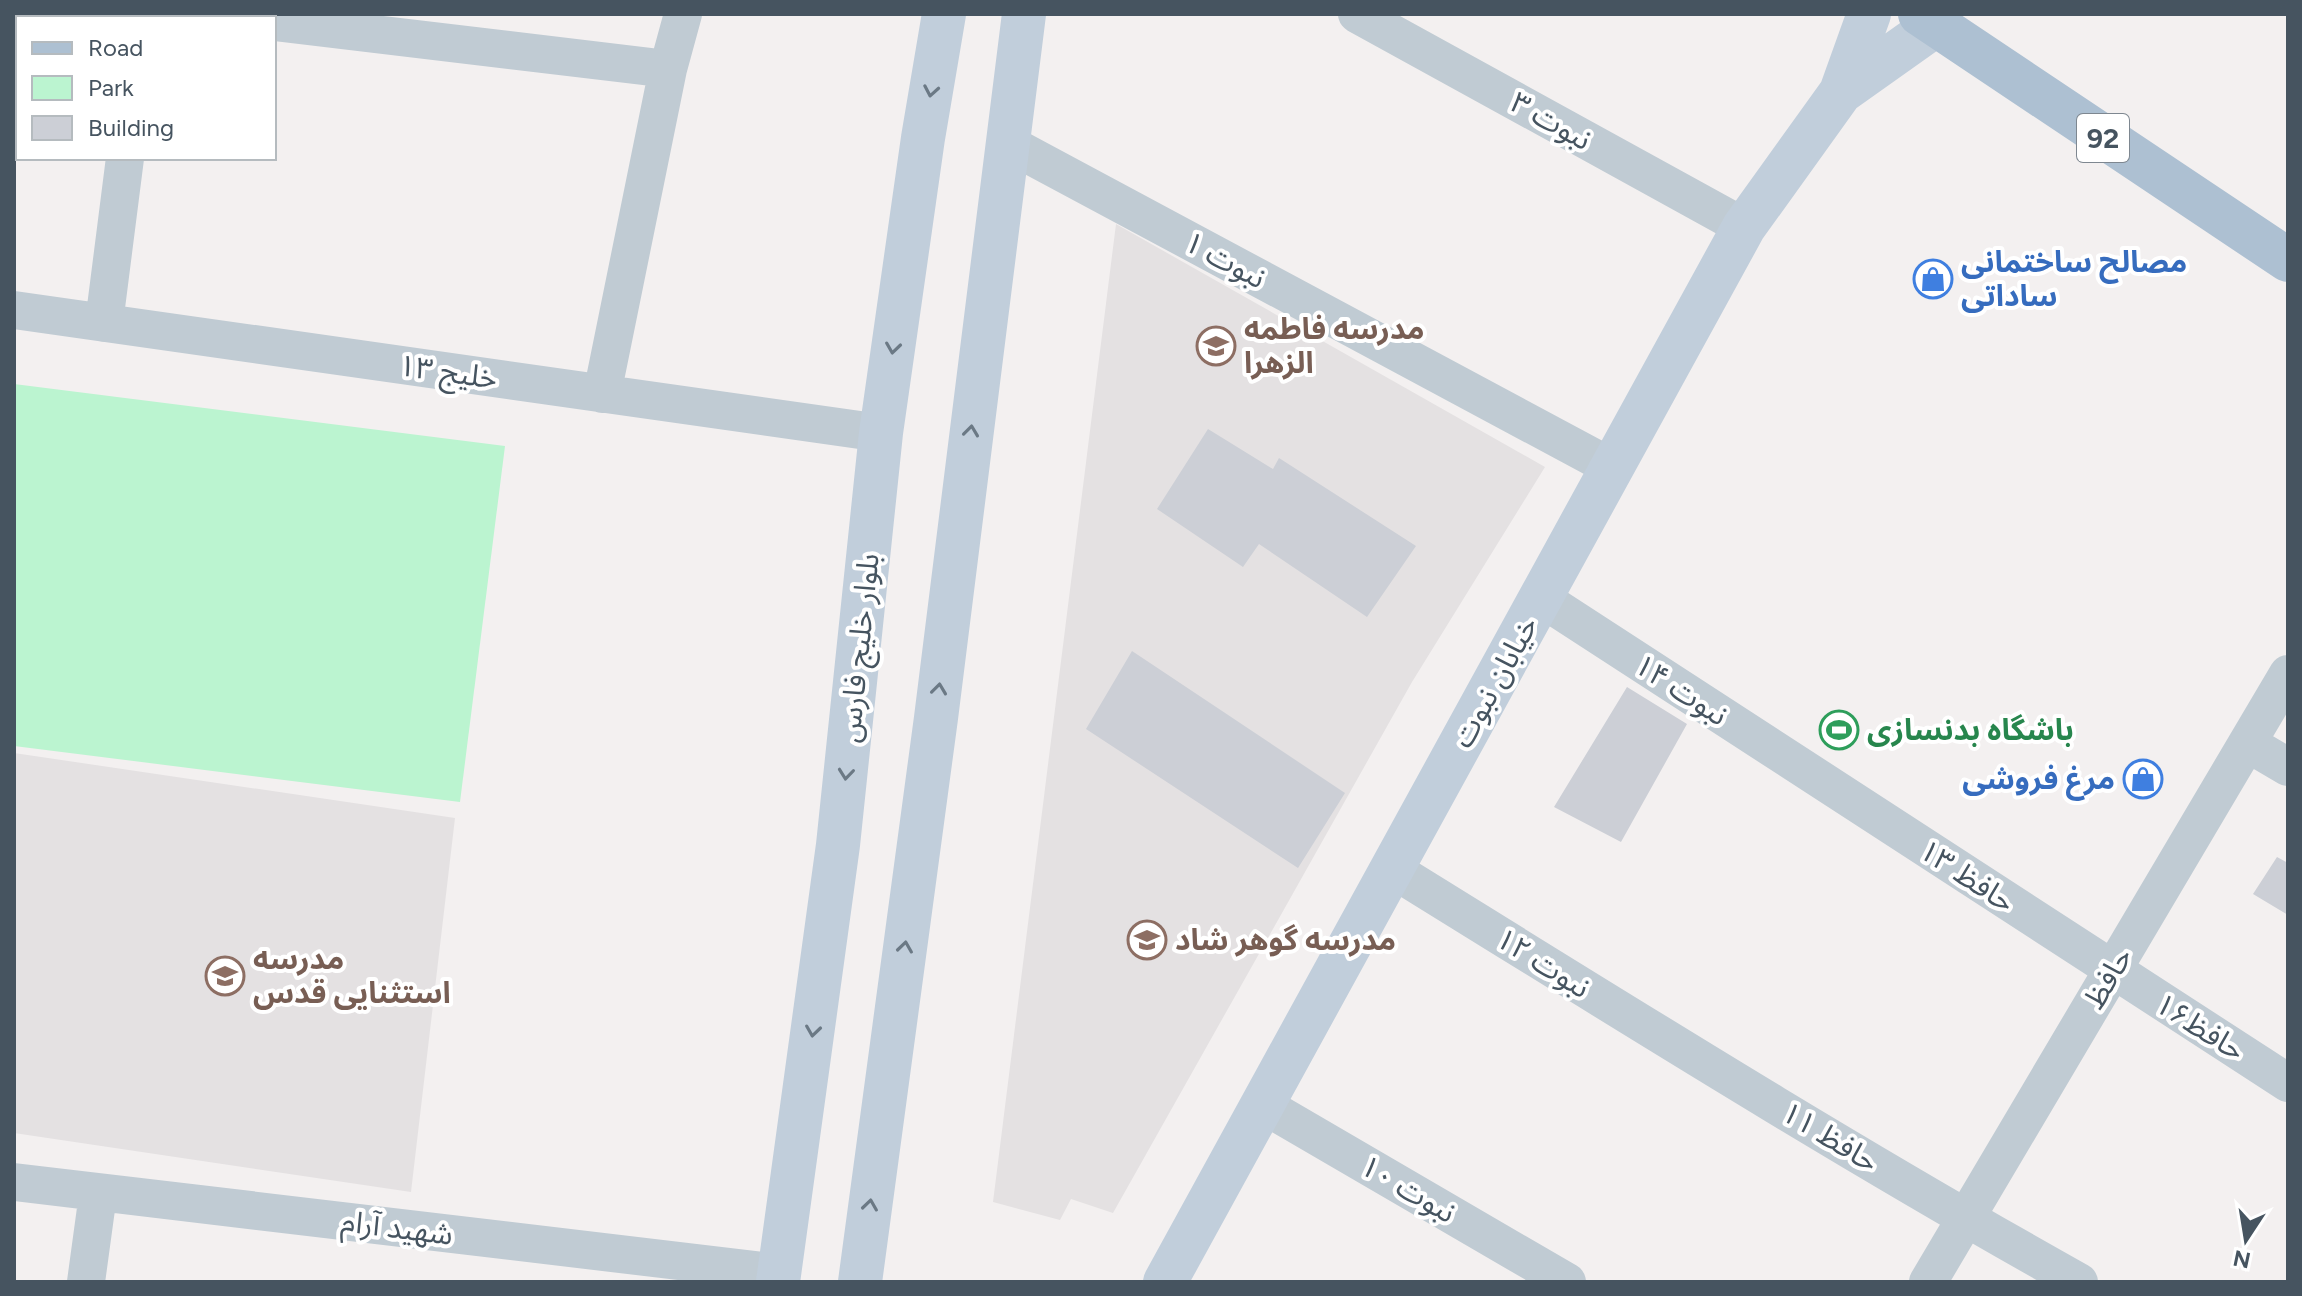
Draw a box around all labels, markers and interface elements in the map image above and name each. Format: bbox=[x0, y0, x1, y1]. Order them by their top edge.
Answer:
legend bbox=[16, 16, 276, 160]
text: Road bbox=[88, 33, 143, 62]
text: Park bbox=[88, 73, 134, 102]
street label: نبوت ۳ bbox=[1504, 83, 1598, 158]
one-way arrow bbox=[923, 84, 940, 98]
text: Building bbox=[88, 113, 174, 142]
road number: 92 bbox=[2077, 114, 2129, 162]
street label: نبوت ۱ bbox=[1178, 223, 1272, 296]
place label: مصالح ساختمانی ساداتی bbox=[1961, 243, 2187, 314]
shop icon: مصالح ساختمانی ساداتی bbox=[1912, 258, 1954, 300]
place label: مدرسه فاطمه الزهرا bbox=[1244, 310, 1424, 381]
school or university icon: مدرسه فاطمه الزهرا bbox=[1195, 325, 1237, 367]
one-way arrow bbox=[885, 341, 902, 355]
street label: خلیج ۱۳ bbox=[396, 346, 500, 401]
one-way arrow bbox=[962, 424, 979, 438]
street label: بلوار خلیج فارس bbox=[830, 552, 891, 745]
street label: خیابان نبوت bbox=[1443, 610, 1546, 754]
street label: نبوت ۱۴ bbox=[1628, 646, 1735, 733]
one-way arrow bbox=[931, 682, 948, 695]
sports icon: باشگاه بدنسازی bbox=[1818, 709, 1860, 751]
place label: باشگاه بدنسازی bbox=[1867, 711, 2074, 748]
shop icon: مرغ فروشی bbox=[2122, 758, 2164, 800]
place label: مرغ فروشی bbox=[1962, 760, 2115, 801]
one-way arrow bbox=[837, 767, 854, 780]
street label: حافظ ۱۳ bbox=[1913, 831, 2022, 920]
school or university icon: مدرسه گوهر شاد bbox=[1126, 919, 1168, 961]
street label: نبوت ۱۲ bbox=[1489, 919, 1597, 1006]
place label: مدرسه گوهر شاد bbox=[1175, 921, 1396, 958]
place label: مدرسه استثنایی قدس bbox=[253, 940, 451, 1011]
one-way arrow bbox=[896, 940, 913, 954]
street label: حافظ bbox=[2075, 940, 2140, 1015]
school or university icon: مدرسه استثنایی قدس bbox=[204, 955, 246, 997]
street label: حافظ۱۶ bbox=[2148, 985, 2252, 1069]
one-way arrow bbox=[805, 1025, 822, 1038]
street label: حافظ ۱۱ bbox=[1775, 1093, 1885, 1180]
street label: نبوت ۱۰ bbox=[1354, 1147, 1463, 1231]
one-way arrow bbox=[861, 1198, 878, 1212]
north arrow bbox=[2206, 1200, 2286, 1280]
street label: شهید آرام bbox=[339, 1202, 455, 1257]
text: N bbox=[2231, 1244, 2253, 1274]

